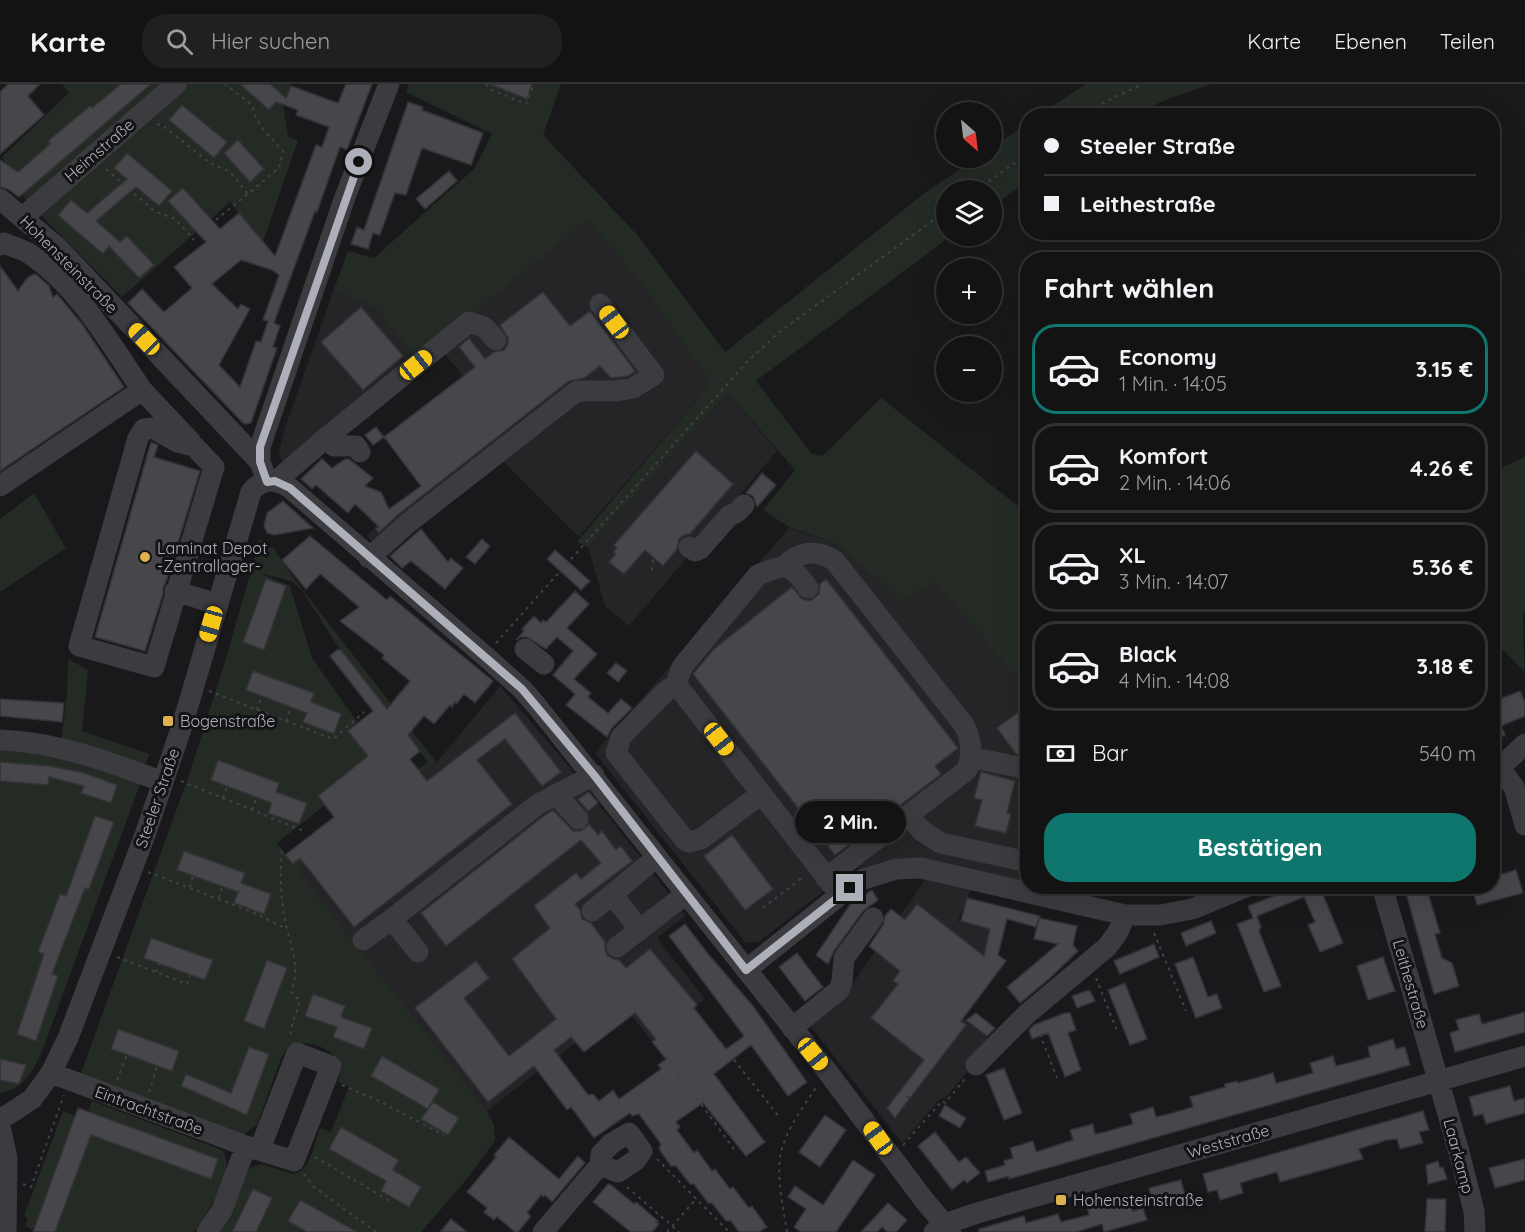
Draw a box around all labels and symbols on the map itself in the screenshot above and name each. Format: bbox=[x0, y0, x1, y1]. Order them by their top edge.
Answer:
north arrow bbox=[936, 102, 1002, 168]
street label: Heimstraße bbox=[60, 114, 138, 186]
route start bbox=[345, 148, 372, 175]
street label: Hohensteinstraße bbox=[16, 211, 122, 317]
car bbox=[596, 302, 632, 342]
car bbox=[125, 320, 163, 358]
car bbox=[396, 347, 436, 383]
place label: Laminat Depot -Zentrallager- bbox=[157, 538, 267, 576]
marker: Laminat Depot -Zentrallager- bbox=[138, 550, 152, 564]
car bbox=[197, 604, 225, 644]
place label: Bogenstraße bbox=[180, 711, 275, 731]
marker: Bogenstraße bbox=[161, 714, 175, 728]
car bbox=[701, 719, 737, 759]
street label: Steeler Straße bbox=[131, 745, 183, 851]
callout: 2 Min. bbox=[794, 801, 906, 843]
route end bbox=[836, 874, 863, 901]
street label: Leithestraße bbox=[1389, 937, 1433, 1031]
car bbox=[795, 1034, 831, 1074]
street label: Eintrachtstraße bbox=[92, 1081, 206, 1139]
street label: Laarkamp bbox=[1439, 1116, 1479, 1196]
car bbox=[860, 1118, 896, 1158]
street label: Weststraße bbox=[1184, 1120, 1272, 1162]
place label: Hohensteinstraße bbox=[1073, 1190, 1203, 1210]
marker: Hohensteinstraße bbox=[1054, 1193, 1068, 1207]

